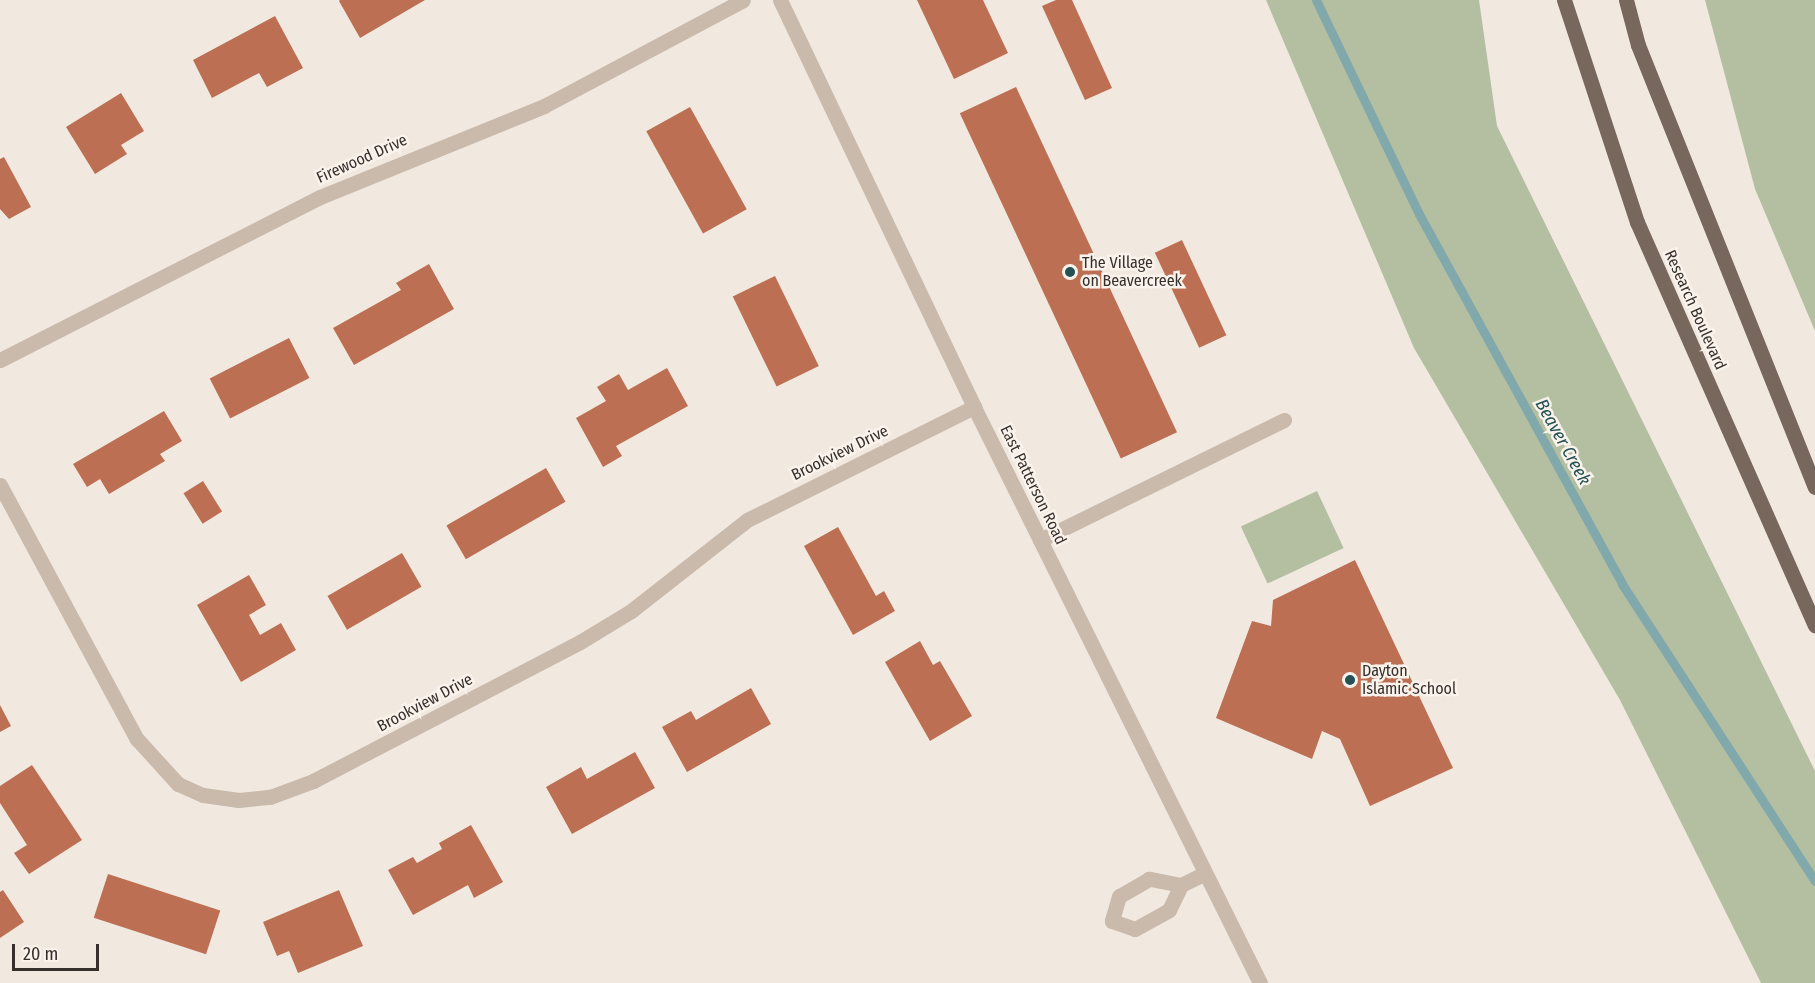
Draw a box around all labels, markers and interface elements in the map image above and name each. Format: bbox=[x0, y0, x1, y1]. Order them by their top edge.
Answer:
street label: Firewood Drive bbox=[314, 130, 410, 188]
street label: Research Boulevard bbox=[1660, 247, 1730, 373]
place label: The Village on Beavercreek bbox=[1082, 253, 1182, 291]
marker: The Village on Beavercreek bbox=[1063, 265, 1077, 279]
water label: Beaver Creek bbox=[1531, 395, 1595, 489]
street label: Brookview Drive bbox=[788, 421, 892, 485]
street label: East Patterson Road bbox=[996, 422, 1070, 548]
place label: Dayton Islamic School bbox=[1362, 661, 1456, 699]
street label: Brookview Drive bbox=[374, 670, 476, 736]
marker: Dayton Islamic School bbox=[1343, 673, 1357, 687]
scale bar bbox=[15, 932, 102, 970]
text: 20 m bbox=[23, 943, 58, 965]

